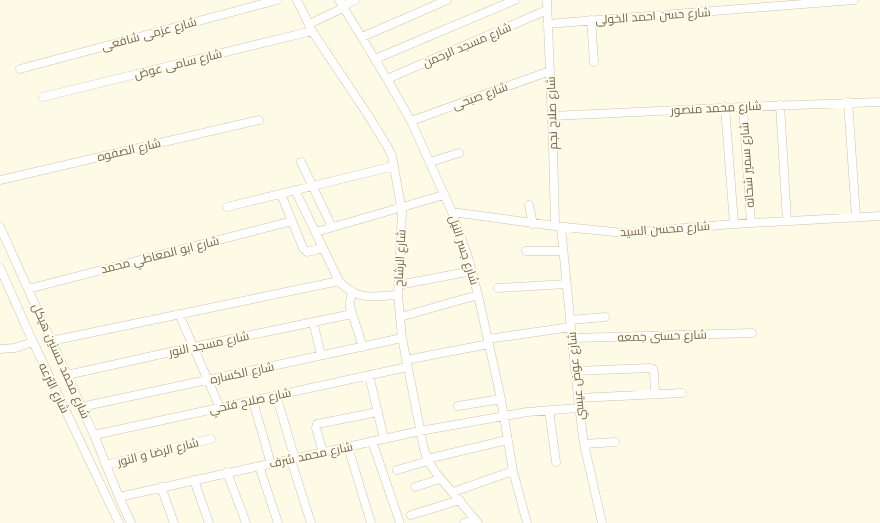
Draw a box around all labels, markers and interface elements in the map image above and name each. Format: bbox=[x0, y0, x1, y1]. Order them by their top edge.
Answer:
street label: شارع حسن احمد الخولى bbox=[595, 5, 711, 28]
street label: شارع عزمى شافعى bbox=[100, 15, 198, 54]
street label: شارع مسجد الرحمن bbox=[421, 20, 514, 71]
street label: شارع سامى عوض bbox=[133, 46, 224, 83]
street label: شارع صلاح نجم bbox=[544, 76, 561, 150]
street label: شارع صبحى bbox=[450, 80, 510, 113]
street label: شارع محمد منصور bbox=[669, 99, 762, 118]
street label: شارع سمير شحاته bbox=[737, 122, 758, 208]
street label: شارع الصفوه bbox=[96, 136, 163, 165]
street label: شارع جسر النيل bbox=[445, 213, 482, 287]
street label: شارع محسن السيد bbox=[620, 219, 711, 240]
street label: شارع الرشاح bbox=[392, 229, 409, 287]
street label: شارع ابو المعاطي محمد bbox=[99, 234, 221, 279]
street label: شارع محمد حسنين هيكل bbox=[28, 301, 93, 421]
street label: شارع حسنى جمعه bbox=[617, 327, 707, 346]
street label: شارع مسجد النور bbox=[167, 329, 251, 361]
street label: شارع عوض عيسي bbox=[564, 331, 591, 421]
street label: شارع الكساره bbox=[209, 359, 276, 388]
street label: شارع الترعه bbox=[35, 361, 72, 416]
street label: شارع صلاح فتحي bbox=[208, 385, 293, 419]
street label: شارع الرضا و النور bbox=[115, 435, 200, 470]
street label: شارع محمد شرف bbox=[268, 439, 354, 472]

